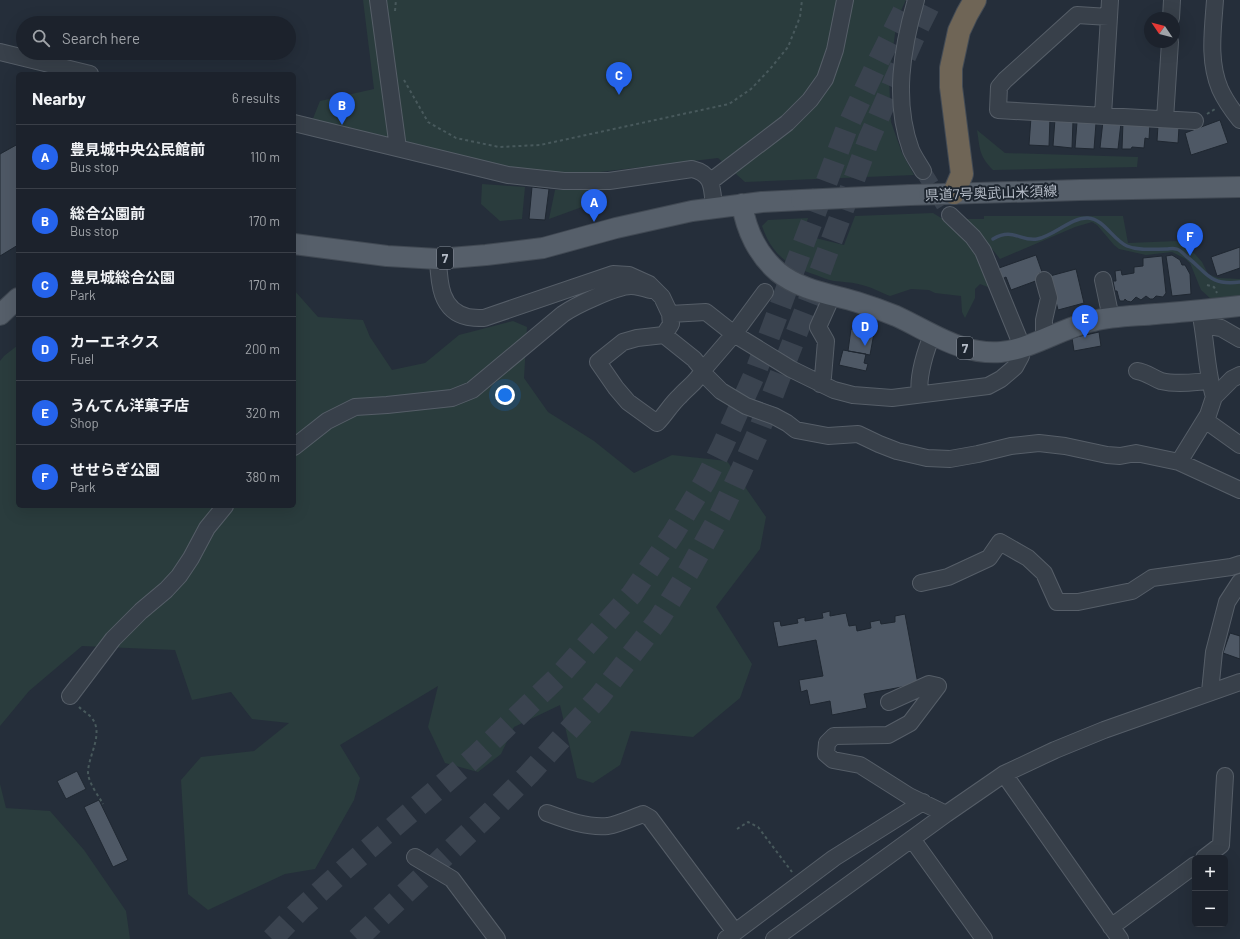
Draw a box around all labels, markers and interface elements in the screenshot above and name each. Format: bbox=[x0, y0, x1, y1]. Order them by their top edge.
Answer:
north arrow bbox=[1144, 12, 1180, 48]
search box bbox=[16, 16, 296, 60]
icon: search bbox=[30, 27, 52, 49]
text: Search here bbox=[62, 29, 140, 47]
pin: C bbox=[606, 62, 632, 95]
text: Nearby bbox=[32, 88, 86, 108]
text: 6 results bbox=[232, 90, 280, 106]
pin: B bbox=[329, 92, 355, 125]
text: 豊見城中央公民館前 bbox=[70, 140, 205, 158]
text: A bbox=[41, 149, 49, 165]
text: 110 m bbox=[250, 149, 280, 165]
text: Bus stop bbox=[70, 159, 119, 175]
street label: 県道7号奥武山米須線 bbox=[924, 182, 1058, 203]
pin: A bbox=[581, 189, 607, 222]
text: 総合公園前 bbox=[70, 204, 145, 222]
text: B bbox=[41, 213, 49, 229]
text: 170 m bbox=[249, 213, 280, 229]
text: Bus stop bbox=[70, 223, 119, 239]
pin: F bbox=[1177, 223, 1203, 256]
road number: 7 bbox=[437, 247, 453, 269]
text: 豊見城総合公園 bbox=[70, 268, 175, 286]
text: C bbox=[41, 277, 49, 293]
text: 170 m bbox=[249, 277, 280, 293]
text: Park bbox=[70, 287, 96, 303]
pin: E bbox=[1072, 305, 1098, 338]
pin: D bbox=[852, 313, 878, 346]
text: カーエネクス bbox=[70, 332, 160, 350]
road number: 7 bbox=[957, 337, 973, 359]
text: D bbox=[41, 341, 49, 357]
text: 200 m bbox=[245, 341, 280, 357]
text: Fuel bbox=[70, 351, 94, 367]
your location bbox=[495, 385, 515, 405]
text: うんてん洋菓子店 bbox=[70, 396, 189, 414]
text: E bbox=[41, 405, 49, 421]
text: 320 m bbox=[246, 405, 280, 421]
text: Shop bbox=[70, 415, 99, 431]
text: せせらぎ公園 bbox=[70, 460, 160, 478]
text: F bbox=[41, 469, 49, 485]
text: 380 m bbox=[246, 469, 280, 485]
text: Park bbox=[70, 479, 96, 495]
map controls bbox=[1192, 855, 1228, 927]
button: + bbox=[1192, 855, 1228, 891]
button: − bbox=[1192, 891, 1228, 927]

